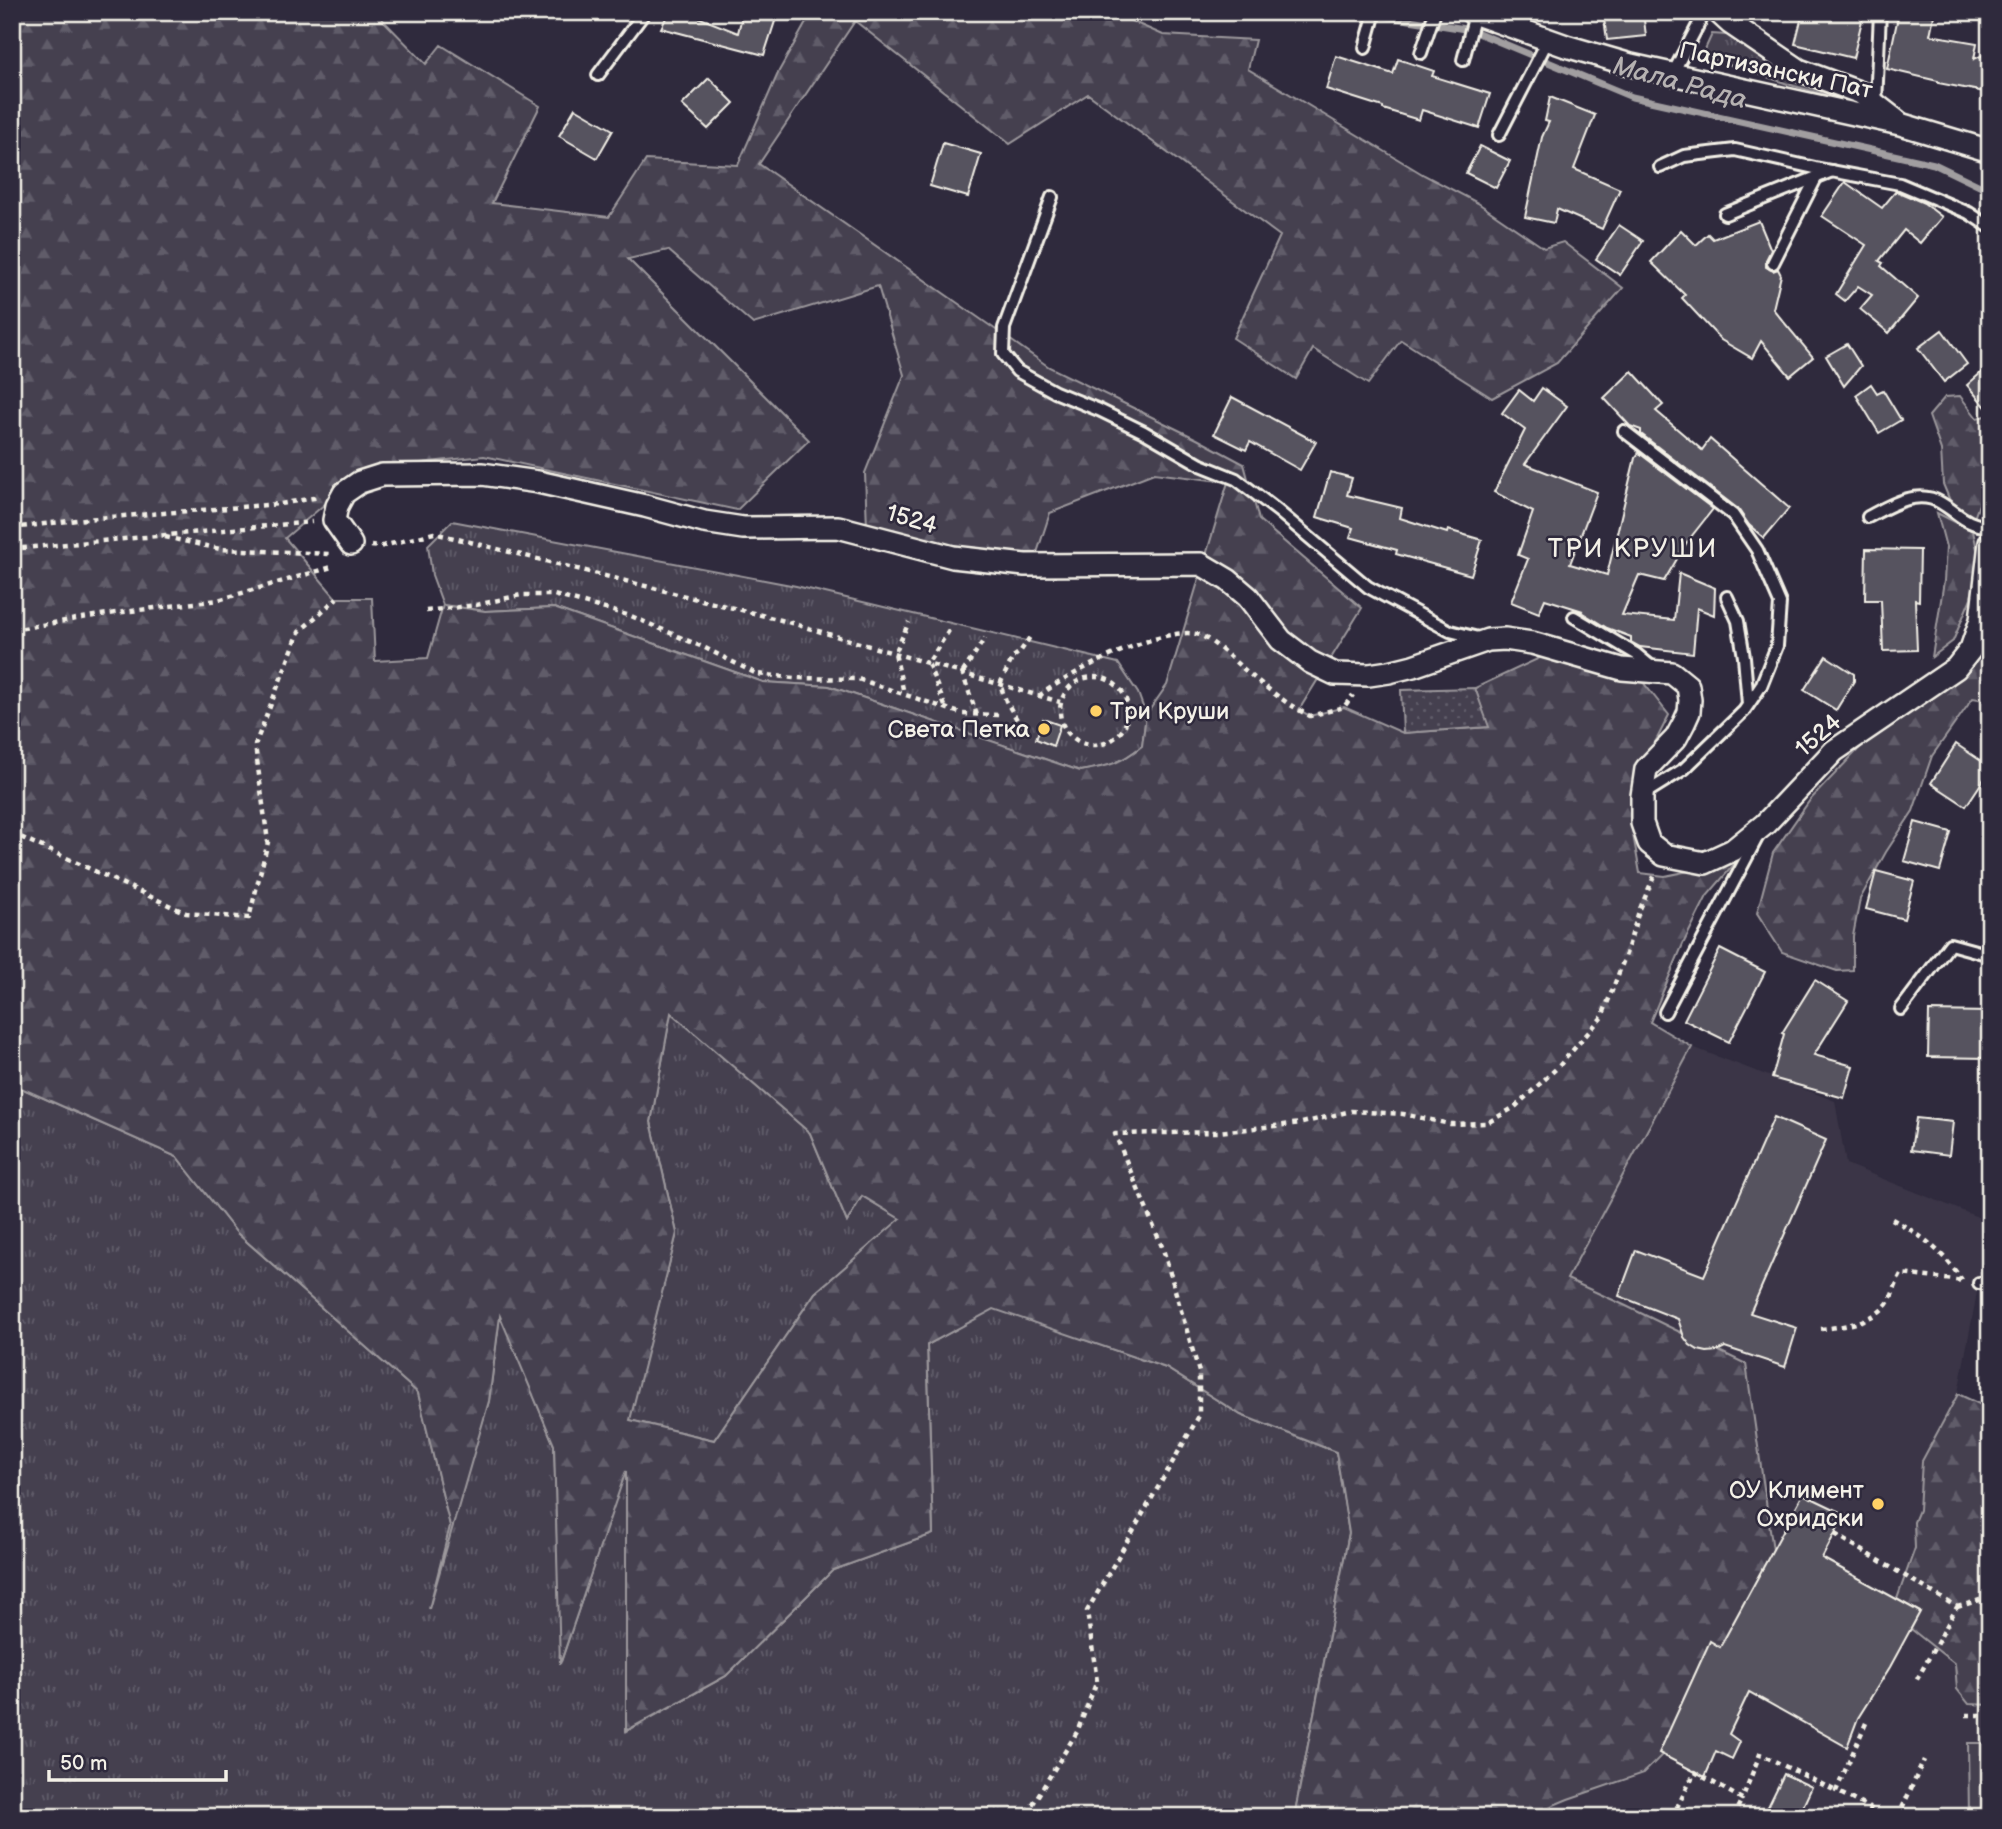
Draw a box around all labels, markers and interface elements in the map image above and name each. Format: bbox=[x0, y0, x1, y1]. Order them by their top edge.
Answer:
street label: Партизански Пат bbox=[1677, 36, 1875, 105]
water label: Мала Рада bbox=[1609, 51, 1750, 116]
street label: 1524 bbox=[883, 498, 941, 541]
district label: ТРИ КРУШИ bbox=[1548, 534, 1718, 565]
place label: Три Круши bbox=[1110, 697, 1229, 726]
marker: Три Круши bbox=[1088, 703, 1104, 719]
street label: 1524 bbox=[1789, 707, 1848, 763]
place label: Света Петка bbox=[887, 715, 1030, 744]
marker: Света Петка bbox=[1036, 721, 1052, 737]
place label: ОУ Климент Охридски bbox=[1729, 1476, 1864, 1533]
marker: ОУ Климент Охридски bbox=[1870, 1496, 1886, 1512]
scale bar bbox=[49, 1738, 226, 1782]
text: 50 m bbox=[60, 1751, 107, 1776]

